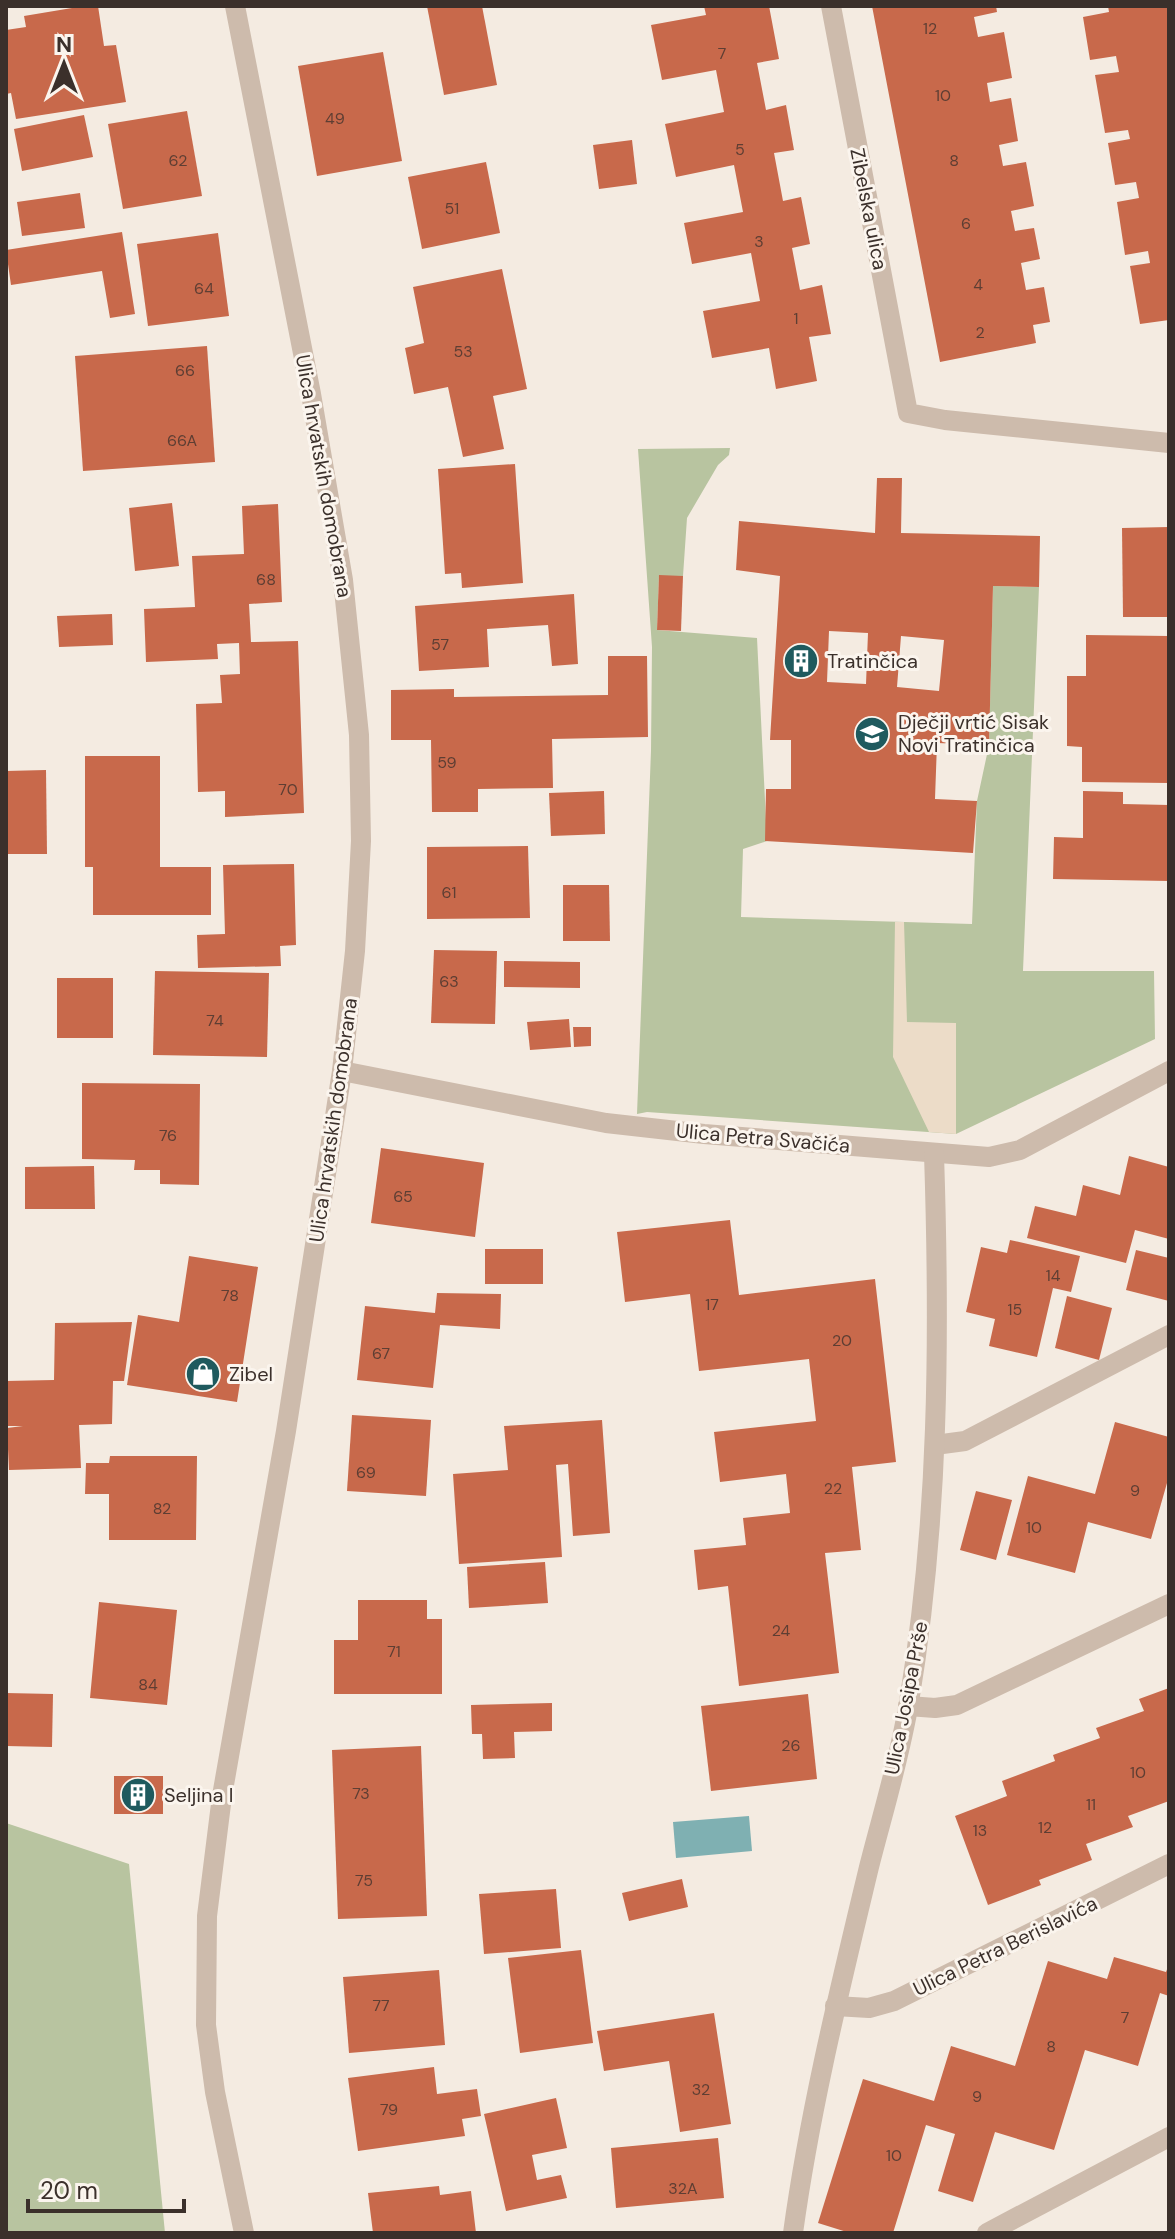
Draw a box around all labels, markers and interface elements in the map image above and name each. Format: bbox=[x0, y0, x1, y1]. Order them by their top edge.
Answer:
house number: 12 bbox=[923, 18, 937, 39]
north arrow bbox=[24, 24, 104, 104]
text: N bbox=[56, 30, 72, 59]
house number: 7 bbox=[718, 43, 726, 64]
house number: 10 bbox=[935, 85, 951, 106]
house number: 49 bbox=[325, 108, 345, 129]
house number: 5 bbox=[735, 139, 745, 160]
street label: Zibelska ulica bbox=[844, 146, 894, 272]
house number: 62 bbox=[169, 150, 187, 171]
house number: 8 bbox=[949, 150, 959, 171]
house number: 51 bbox=[445, 198, 459, 219]
house number: 6 bbox=[961, 213, 971, 234]
house number: 3 bbox=[754, 231, 764, 252]
house number: 4 bbox=[973, 274, 983, 295]
house number: 64 bbox=[194, 278, 214, 299]
house number: 1 bbox=[794, 308, 799, 329]
house number: 2 bbox=[975, 322, 985, 343]
house number: 53 bbox=[453, 341, 473, 362]
street label: Ulica hrvatskih domobrana bbox=[290, 352, 358, 600]
house number: 66 bbox=[175, 360, 195, 381]
house number: 66A bbox=[167, 430, 197, 451]
house number: 68 bbox=[256, 569, 276, 590]
house number: 57 bbox=[431, 634, 449, 655]
building icon: Tratinčica bbox=[782, 642, 820, 680]
place label: Tratinčica bbox=[827, 648, 918, 674]
place label: Dječji vrtić Sisak Novi Tratinčica bbox=[898, 709, 1049, 758]
school or university icon: Dječji vrtić Sisak Novi Tratinčica bbox=[853, 715, 891, 753]
house number: 59 bbox=[437, 752, 457, 773]
house number: 70 bbox=[278, 779, 298, 800]
house number: 61 bbox=[441, 882, 457, 903]
house number: 63 bbox=[439, 971, 459, 992]
street label: Ulica hrvatskih domobrana bbox=[303, 996, 363, 1244]
house number: 74 bbox=[206, 1010, 224, 1031]
street label: Ulica Petra Svačića bbox=[675, 1117, 851, 1159]
house number: 76 bbox=[159, 1125, 177, 1146]
house number: 65 bbox=[393, 1186, 413, 1207]
house number: 14 bbox=[1046, 1265, 1061, 1286]
house number: 78 bbox=[221, 1285, 239, 1306]
house number: 17 bbox=[705, 1294, 719, 1315]
house number: 15 bbox=[1008, 1299, 1022, 1320]
house number: 20 bbox=[832, 1330, 852, 1351]
house number: 67 bbox=[372, 1343, 390, 1364]
shop icon: Zibel bbox=[184, 1355, 222, 1393]
place label: Zibel bbox=[229, 1361, 273, 1387]
house number: 69 bbox=[356, 1462, 376, 1483]
house number: 22 bbox=[824, 1478, 842, 1499]
house number: 9 bbox=[1130, 1480, 1140, 1501]
house number: 82 bbox=[153, 1498, 171, 1519]
house number: 10 bbox=[1026, 1517, 1042, 1538]
street label: Ulica Josipa Prše bbox=[878, 1619, 934, 1777]
house number: 24 bbox=[772, 1620, 791, 1641]
house number: 71 bbox=[387, 1641, 401, 1662]
house number: 84 bbox=[138, 1674, 158, 1695]
house number: 26 bbox=[781, 1735, 801, 1756]
house number: 10 bbox=[1130, 1762, 1146, 1783]
building icon: Seljina I bbox=[119, 1776, 157, 1814]
place label: Seljina I bbox=[164, 1782, 233, 1808]
house number: 73 bbox=[352, 1783, 370, 1804]
house number: 11 bbox=[1086, 1794, 1096, 1815]
house number: 12 bbox=[1038, 1817, 1052, 1838]
house number: 13 bbox=[973, 1820, 987, 1841]
house number: 75 bbox=[355, 1870, 373, 1891]
street label: Ulica Petra Berislavića bbox=[909, 1890, 1101, 2002]
house number: 77 bbox=[372, 1995, 390, 2016]
house number: 7 bbox=[1121, 2007, 1129, 2028]
house number: 8 bbox=[1046, 2036, 1056, 2057]
house number: 32 bbox=[692, 2079, 710, 2100]
house number: 9 bbox=[972, 2086, 982, 2107]
house number: 79 bbox=[380, 2099, 398, 2120]
house number: 10 bbox=[886, 2145, 902, 2166]
scale bar bbox=[28, 2163, 184, 2213]
text: 20 m bbox=[40, 2175, 98, 2206]
house number: 32A bbox=[668, 2178, 698, 2199]

